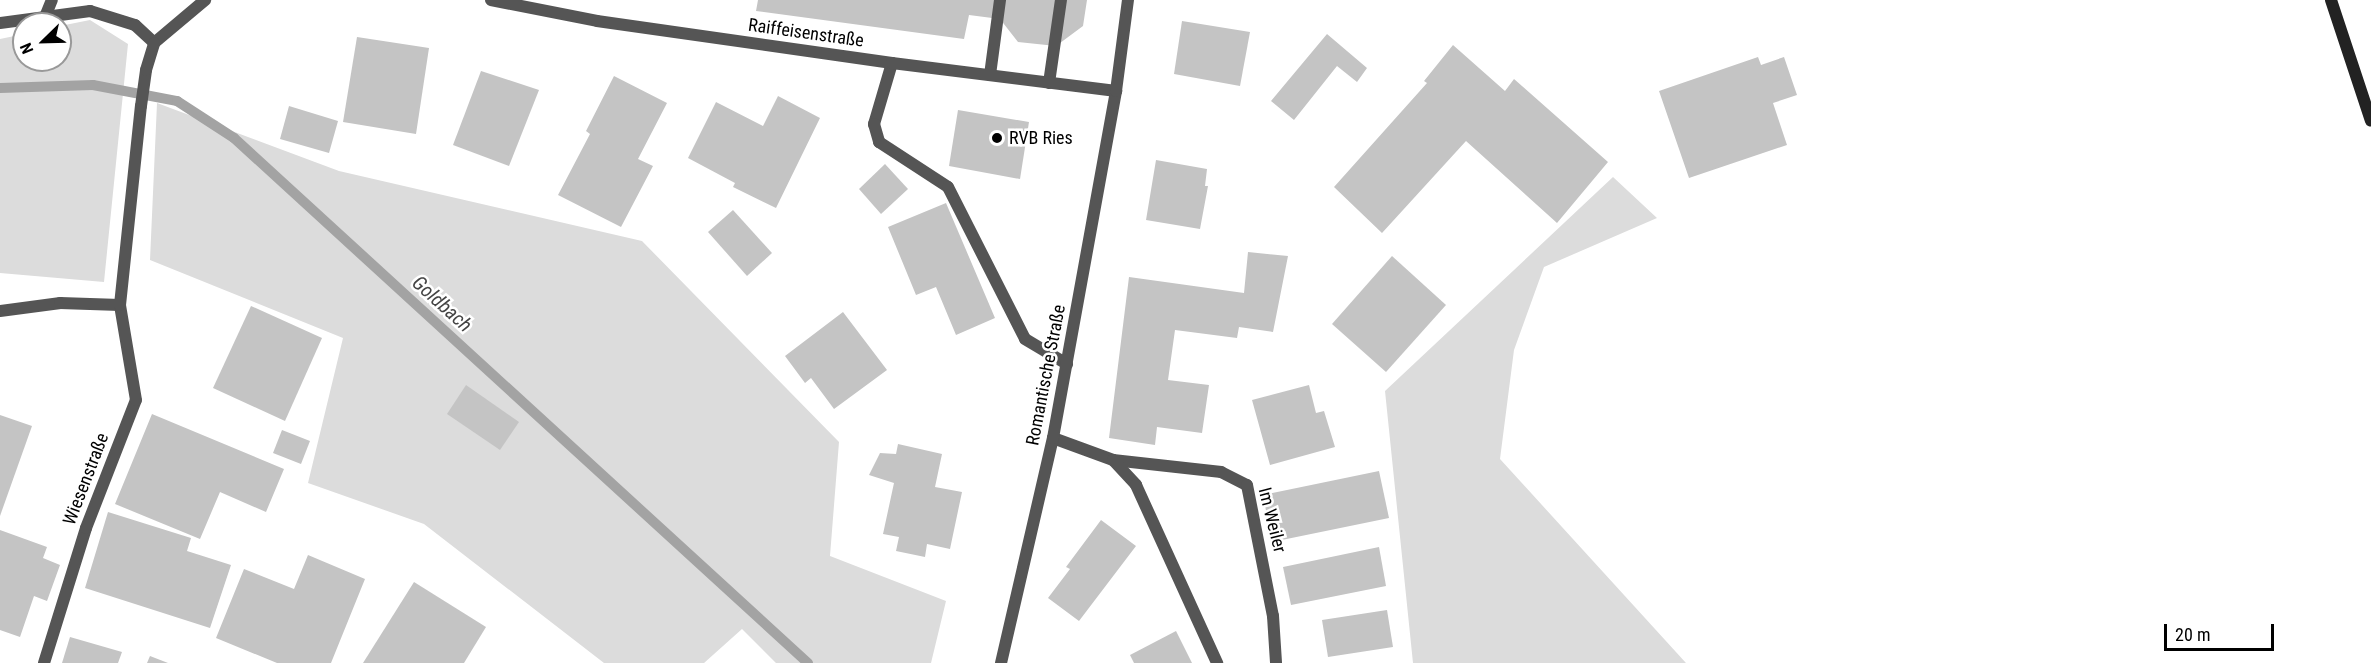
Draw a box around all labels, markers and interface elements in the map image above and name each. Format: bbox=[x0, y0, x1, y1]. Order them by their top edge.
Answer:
north arrow bbox=[12, 12, 72, 72]
street label: Raiffeisenstraße bbox=[747, 14, 865, 52]
text: N bbox=[16, 40, 37, 57]
place label: RVB Ries bbox=[1009, 127, 1073, 149]
marker: RVB Ries bbox=[990, 131, 1004, 145]
water label: Goldbach bbox=[407, 271, 477, 337]
street label: Romantische Straße bbox=[1022, 303, 1070, 447]
street label: Wiesenstraße bbox=[59, 430, 113, 528]
street label: Im Weiler bbox=[1254, 485, 1290, 555]
scale bar bbox=[2167, 612, 2276, 650]
text: 20 m bbox=[2175, 624, 2210, 645]

